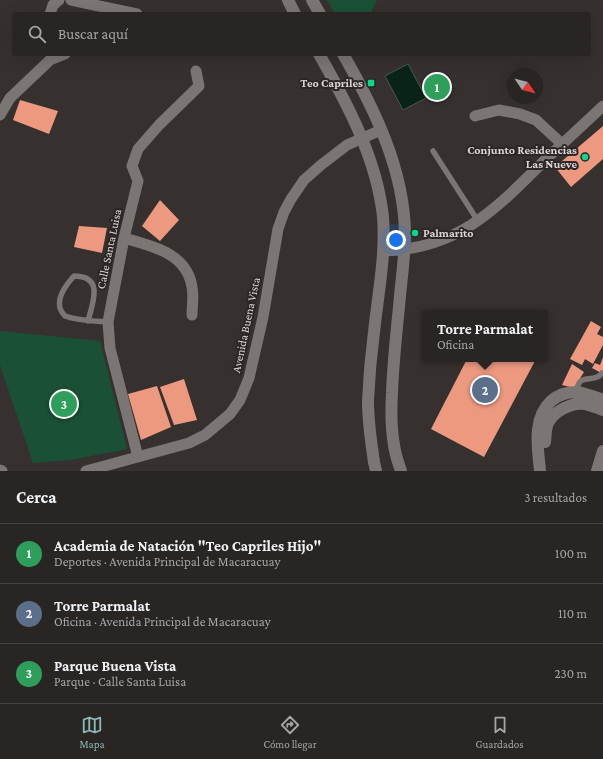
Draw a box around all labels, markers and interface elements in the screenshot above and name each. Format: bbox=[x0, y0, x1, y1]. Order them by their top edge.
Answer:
search box bbox=[12, 12, 591, 56]
icon: search bbox=[26, 23, 48, 45]
text: Buscar aquí bbox=[58, 26, 128, 42]
north arrow bbox=[507, 68, 543, 104]
pin: 1 bbox=[424, 72, 450, 102]
place label: Teo Capriles bbox=[300, 76, 363, 90]
marker: Teo Capriles bbox=[366, 78, 376, 88]
place label: Conjunto Residencias Las Nueve bbox=[467, 143, 577, 171]
marker: Conjunto Residencias Las Nueve bbox=[580, 152, 590, 162]
street label: Calle Santa Luisa bbox=[94, 207, 124, 290]
place label: Palmarito bbox=[423, 226, 474, 240]
marker: Palmarito bbox=[410, 228, 420, 238]
your location bbox=[386, 230, 406, 250]
street label: Avenida Buena Vista bbox=[229, 275, 263, 374]
popup bbox=[422, 310, 548, 362]
text: Torre Parmalat bbox=[437, 321, 533, 337]
text: Oficina bbox=[437, 337, 474, 352]
pin: 2 bbox=[472, 375, 498, 405]
pin: 3 bbox=[51, 389, 77, 419]
text: Cerca bbox=[16, 488, 56, 507]
text: 3 resultados bbox=[524, 490, 587, 505]
text: Academia de Natación "Teo Capriles Hijo" bbox=[54, 538, 321, 554]
text: 1 bbox=[27, 546, 31, 561]
text: 100 m bbox=[555, 546, 587, 561]
text: Deportes · Avenida Principal de Macaracuay bbox=[54, 554, 281, 569]
text: Torre Parmalat bbox=[54, 598, 150, 614]
text: 2 bbox=[26, 606, 32, 621]
text: 110 m bbox=[558, 606, 587, 621]
text: Oficina · Avenida Principal de Macaracuay bbox=[54, 614, 271, 629]
text: Parque Buena Vista bbox=[54, 658, 176, 674]
text: 3 bbox=[26, 666, 32, 681]
text: 230 m bbox=[554, 666, 587, 681]
text: Parque · Calle Santa Luisa bbox=[54, 674, 186, 689]
tab: Mapa bbox=[79, 714, 105, 750]
tab: Cómo llegar bbox=[263, 714, 317, 750]
tab: Guardados bbox=[476, 714, 524, 750]

